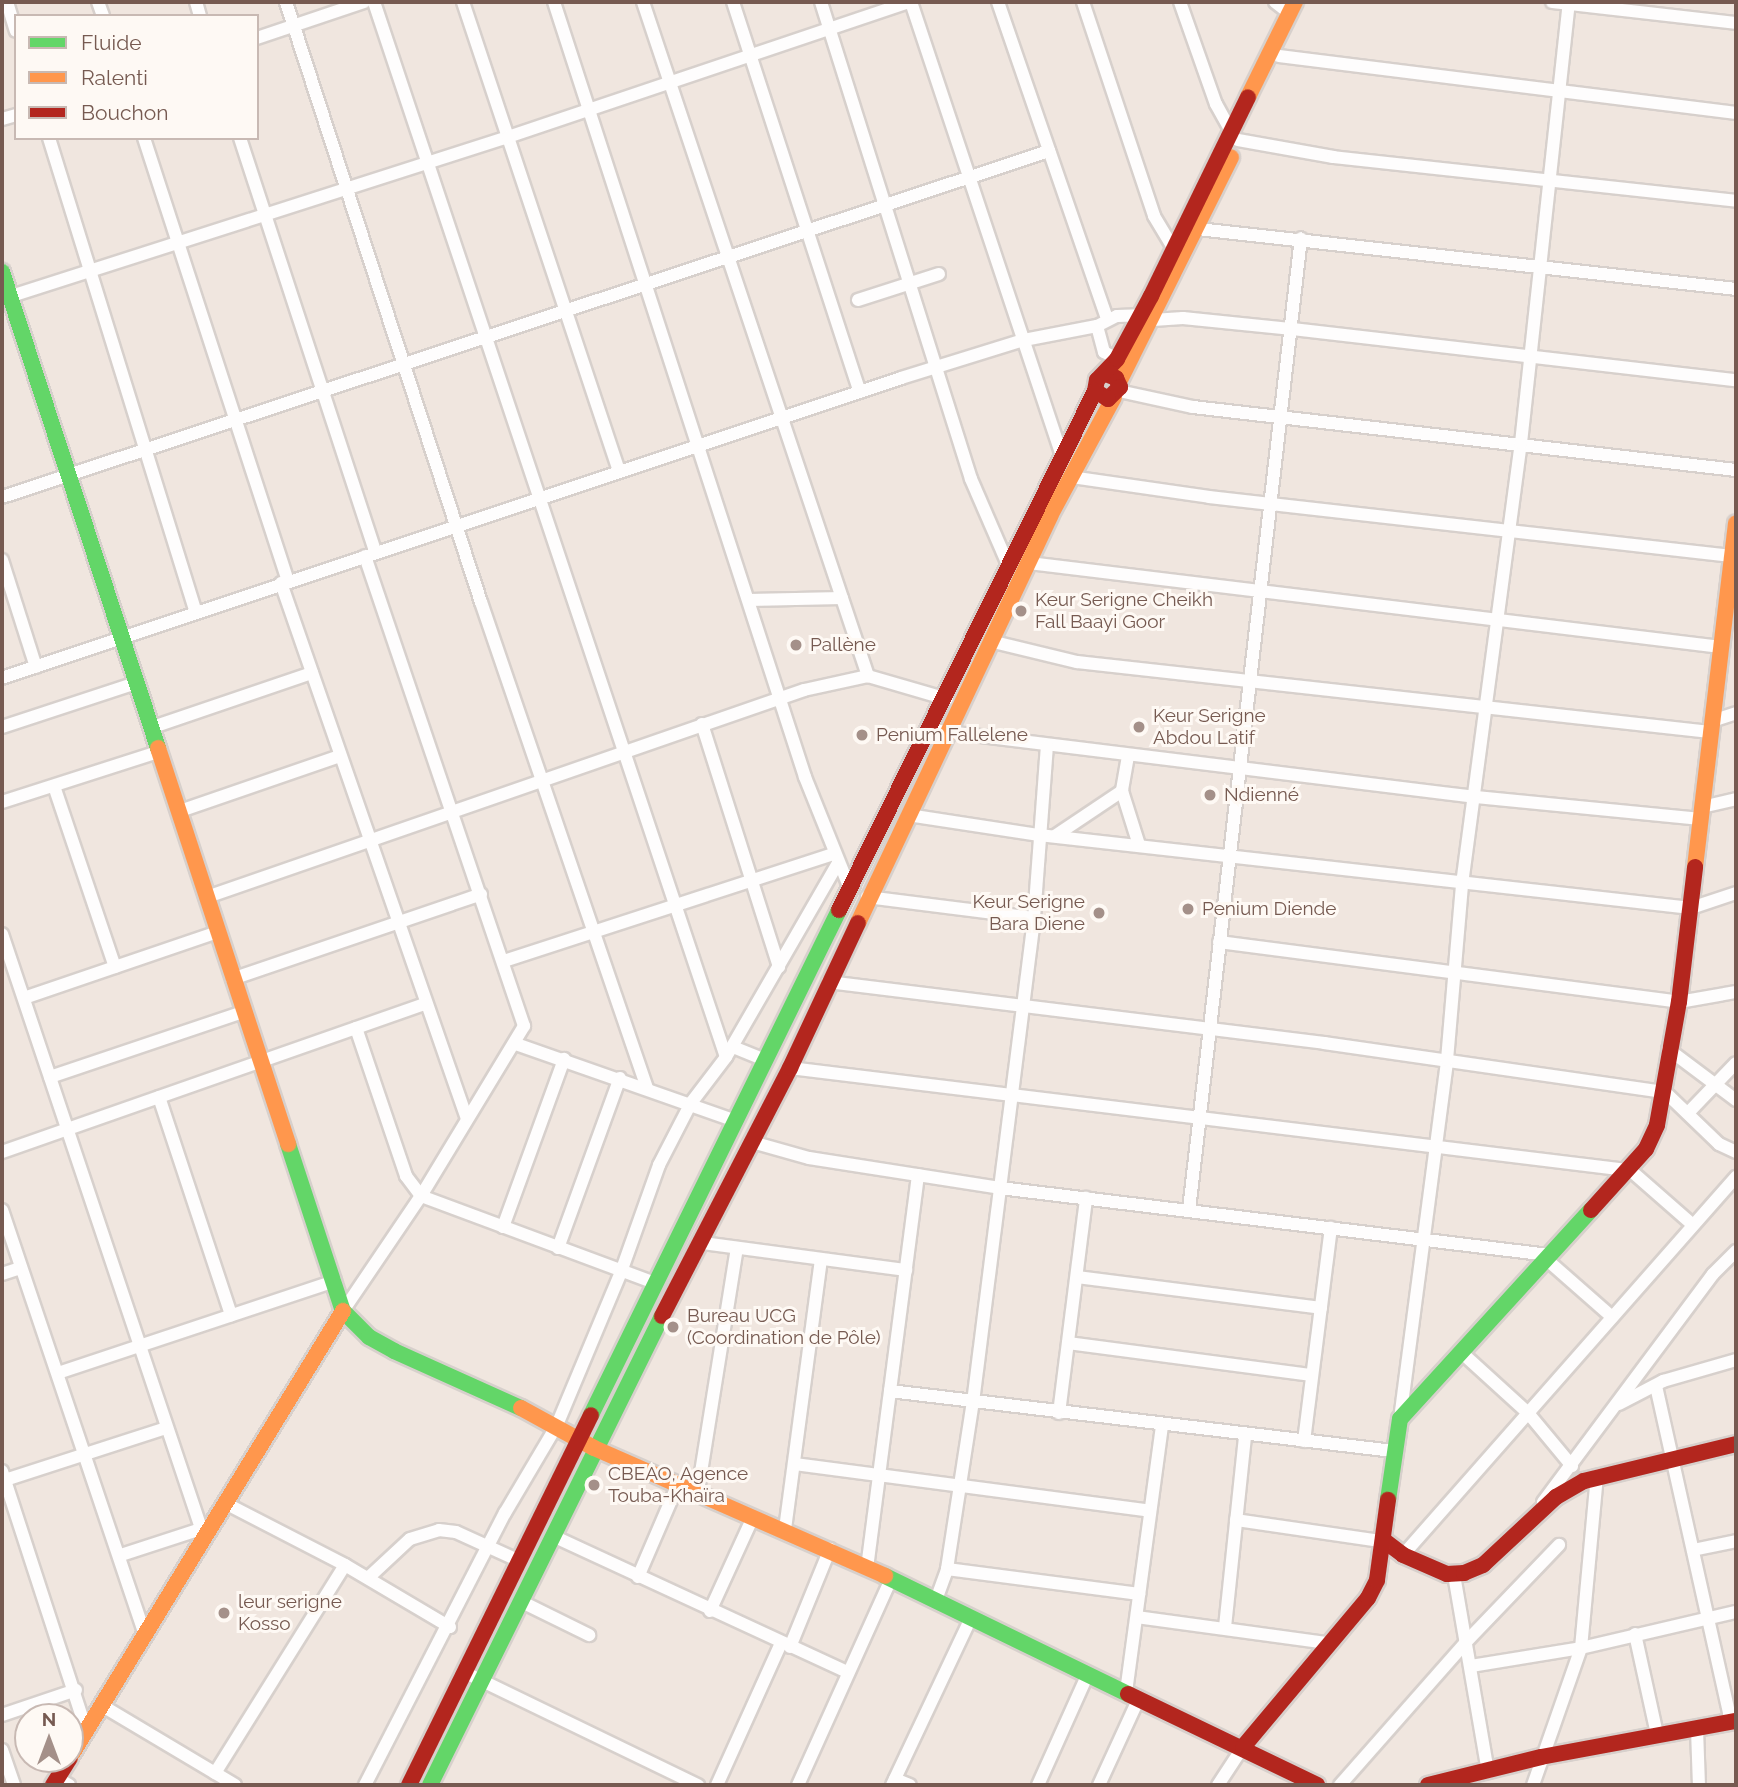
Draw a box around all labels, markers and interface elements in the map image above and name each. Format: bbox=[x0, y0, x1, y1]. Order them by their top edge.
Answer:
legend bbox=[14, 14, 259, 140]
text: Fluide bbox=[81, 30, 142, 55]
text: Ralenti bbox=[81, 65, 148, 90]
text: Bouchon bbox=[81, 100, 168, 125]
place label: Keur Serigne Cheikh Fall Baayi Goor bbox=[1035, 589, 1213, 633]
marker: Keur Serigne Cheikh Fall Baayi Goor bbox=[1013, 603, 1029, 619]
place label: Pallène bbox=[810, 634, 876, 656]
marker: Pallène bbox=[788, 637, 804, 653]
place label: Keur Serigne Abdou Latif bbox=[1153, 705, 1266, 749]
marker: Keur Serigne Abdou Latif bbox=[1131, 719, 1147, 735]
place label: Penium Fallelene bbox=[876, 724, 1028, 746]
marker: Penium Fallelene bbox=[854, 727, 870, 743]
place label: Ndienné bbox=[1224, 784, 1299, 806]
marker: Ndienné bbox=[1202, 787, 1218, 803]
place label: Keur Serigne Bara Diene bbox=[972, 891, 1085, 935]
place label: Penium Diende bbox=[1202, 898, 1337, 920]
marker: Penium Diende bbox=[1180, 901, 1196, 917]
marker: Keur Serigne Bara Diene bbox=[1091, 905, 1107, 921]
place label: Bureau UCG (Coordination de Pôle) bbox=[687, 1305, 881, 1349]
marker: Bureau UCG (Coordination de Pôle) bbox=[665, 1319, 681, 1335]
place label: CBEAO, Agence Touba-Khaïra bbox=[608, 1463, 749, 1507]
marker: CBEAO, Agence Touba-Khaïra bbox=[586, 1477, 602, 1493]
place label: leur serigne Kosso bbox=[238, 1591, 342, 1635]
marker: leur serigne Kosso bbox=[216, 1605, 232, 1621]
north arrow bbox=[14, 1703, 84, 1773]
text: N bbox=[42, 1708, 56, 1730]

